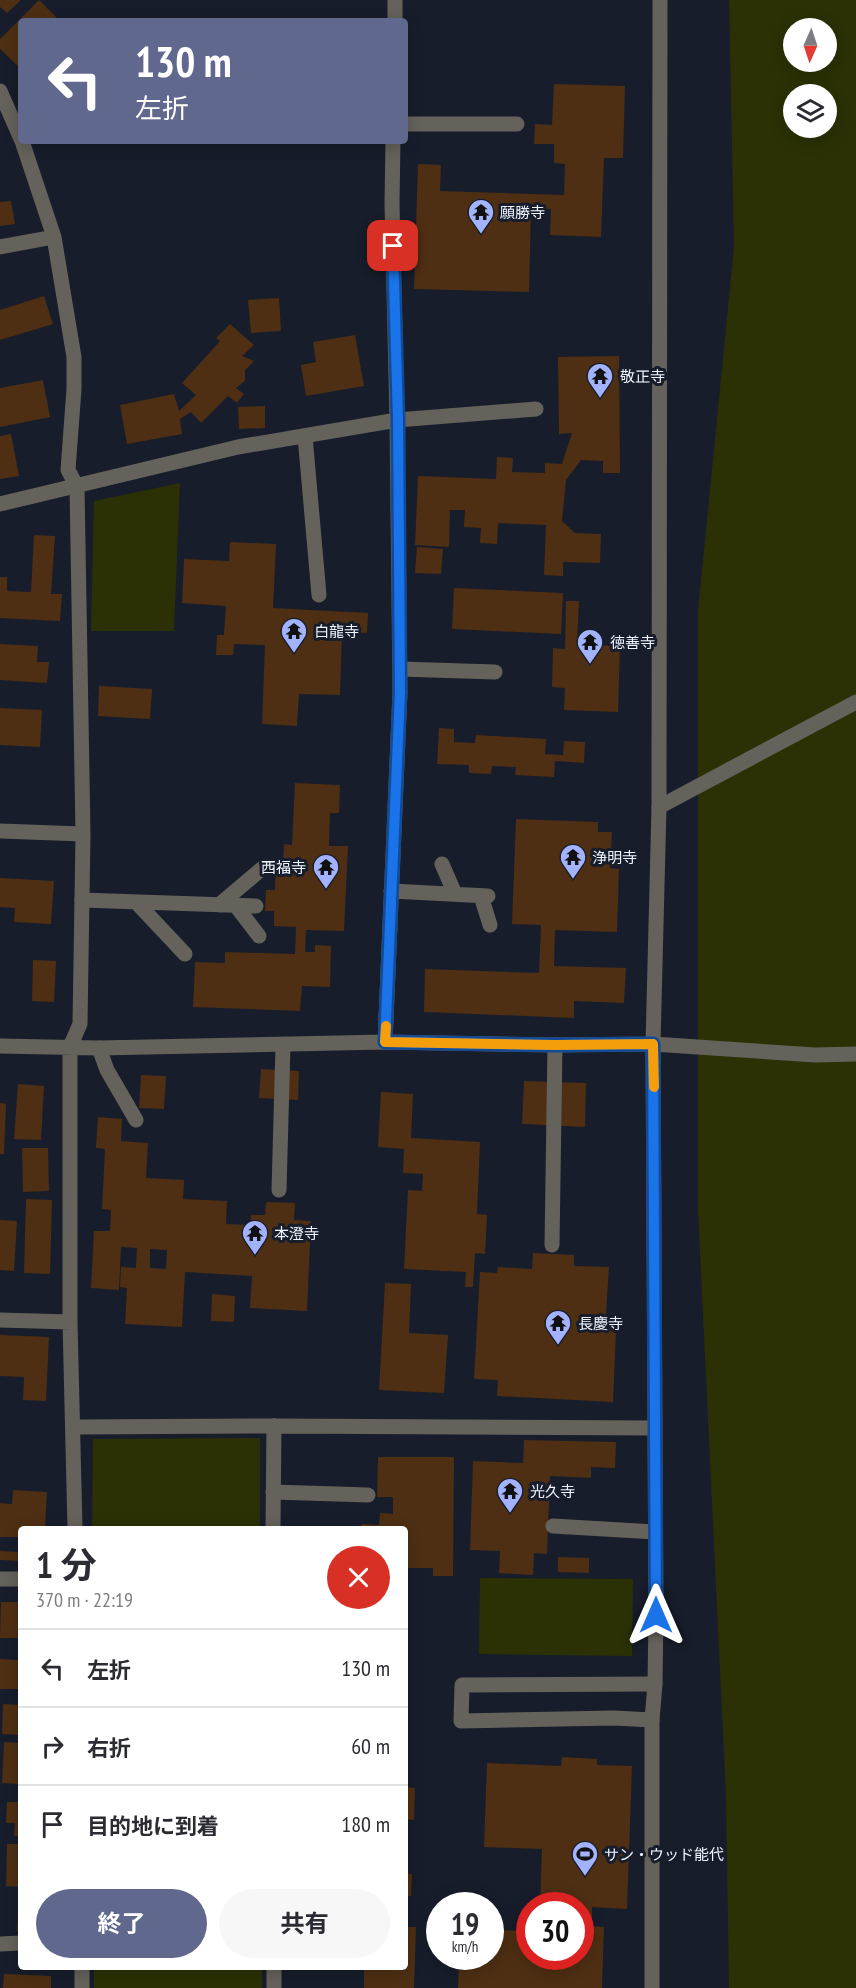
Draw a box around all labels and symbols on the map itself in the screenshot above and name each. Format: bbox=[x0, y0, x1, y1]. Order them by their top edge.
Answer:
north arrow bbox=[783, 18, 837, 72]
temple icon: 願勝寺 bbox=[466, 197, 496, 235]
place label: 願勝寺 bbox=[500, 203, 545, 222]
pin bbox=[367, 220, 418, 271]
temple icon: 敬正寺 bbox=[585, 361, 615, 399]
place label: 敬正寺 bbox=[620, 367, 665, 386]
temple icon: 白龍寺 bbox=[279, 616, 309, 654]
place label: 白龍寺 bbox=[314, 622, 359, 641]
temple icon: 徳善寺 bbox=[575, 627, 605, 665]
place label: 徳善寺 bbox=[610, 633, 655, 652]
temple icon: 浄明寺 bbox=[558, 842, 588, 880]
place label: 浄明寺 bbox=[592, 848, 637, 867]
temple icon: 西福寺 bbox=[311, 852, 341, 890]
place label: 西福寺 bbox=[261, 858, 306, 877]
temple icon: 本澄寺 bbox=[240, 1218, 270, 1256]
place label: 本澄寺 bbox=[274, 1224, 319, 1243]
temple icon: 長慶寺 bbox=[543, 1308, 573, 1346]
place label: 長慶寺 bbox=[578, 1314, 623, 1333]
temple icon: 光久寺 bbox=[495, 1476, 525, 1514]
place label: 光久寺 bbox=[530, 1482, 575, 1501]
position arrow bbox=[624, 1583, 688, 1647]
sports icon: サン・ウッド能代 bbox=[570, 1839, 600, 1877]
place label: サン・ウッド能代 bbox=[604, 1845, 724, 1864]
speed limit sign: 30 bbox=[516, 1892, 594, 1970]

